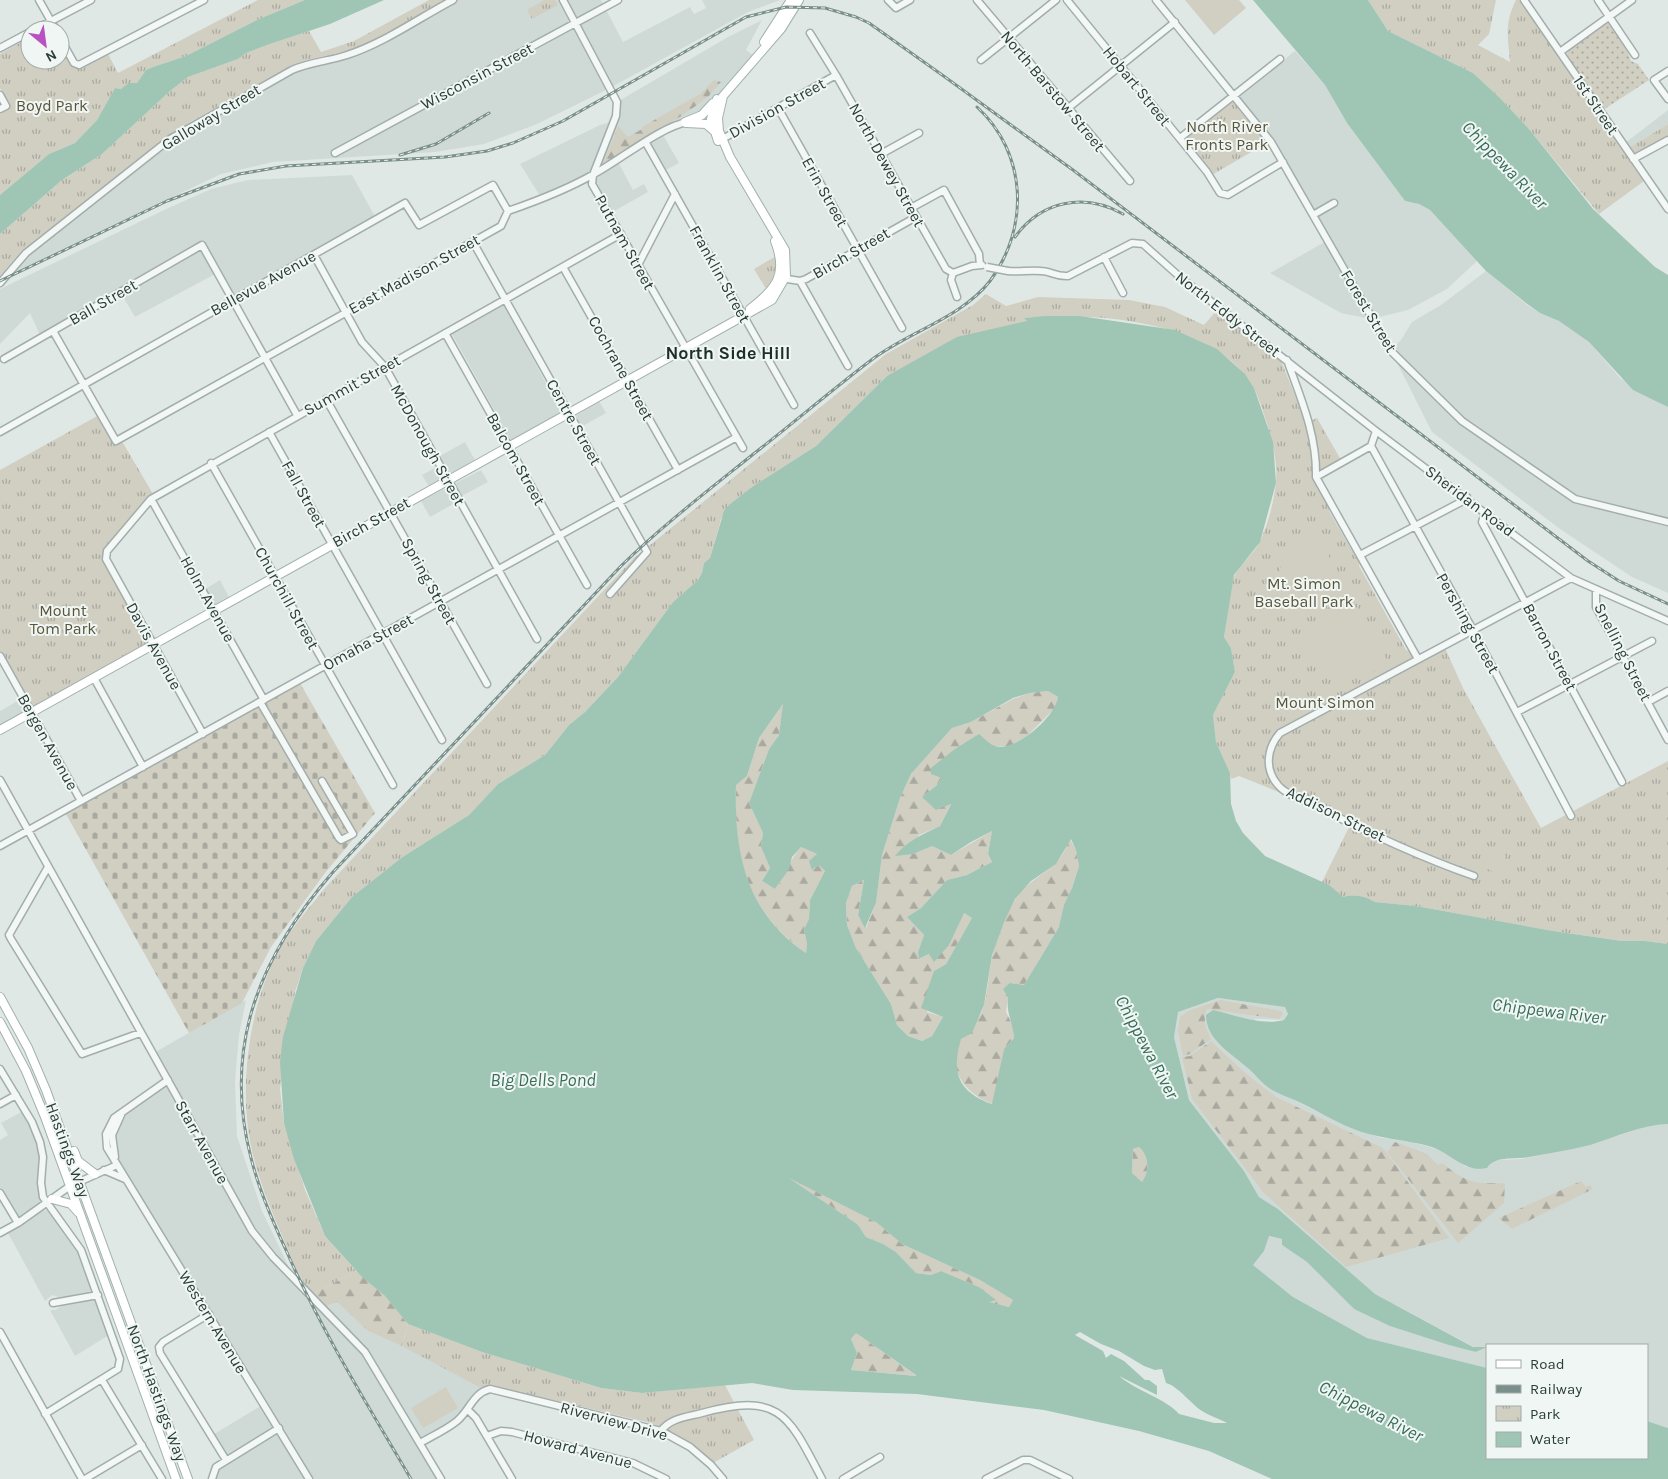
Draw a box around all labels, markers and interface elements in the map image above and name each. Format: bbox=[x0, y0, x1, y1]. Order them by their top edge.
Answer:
north arrow bbox=[20, 20, 70, 70]
street label: North Barstow Street bbox=[997, 27, 1109, 155]
street label: Wisconsin Street bbox=[417, 38, 537, 114]
street label: Hobart Street bbox=[1099, 42, 1175, 130]
text: N bbox=[43, 46, 60, 66]
street label: 1st Street bbox=[1569, 72, 1623, 138]
street label: Division Street bbox=[725, 74, 829, 142]
street label: Galloway Street bbox=[158, 80, 264, 154]
park label: Boyd Park bbox=[16, 96, 88, 115]
street label: North Dewey Street bbox=[845, 100, 929, 230]
water label: Chippewa River bbox=[1457, 116, 1553, 214]
park label: North River Fronts Park bbox=[1185, 117, 1269, 154]
street label: Erin Street bbox=[798, 154, 852, 230]
street label: Putnam Street bbox=[591, 191, 659, 293]
street label: Franklin Street bbox=[685, 222, 755, 326]
street label: Birch Street bbox=[809, 223, 893, 283]
street label: East Madison Street bbox=[345, 230, 483, 318]
street label: Bellevue Avenue bbox=[207, 246, 319, 320]
street label: Forest Street bbox=[1337, 266, 1401, 356]
street label: North Eddy Street bbox=[1172, 267, 1284, 361]
street label: Ball Street bbox=[66, 275, 140, 329]
street label: Cochrane Street bbox=[584, 312, 658, 424]
district label: North Side Hill bbox=[665, 342, 791, 364]
street label: Summit Street bbox=[300, 351, 404, 419]
street label: Centre Street bbox=[543, 376, 605, 468]
street label: McDonough Street bbox=[387, 381, 469, 509]
street label: Balcom Street bbox=[483, 409, 549, 509]
street label: Fall Street bbox=[278, 457, 330, 531]
street label: Sheridan Road bbox=[1422, 461, 1518, 541]
street label: Birch Street bbox=[329, 493, 413, 551]
street label: Spring Street bbox=[397, 534, 461, 628]
street label: Churchill Street bbox=[251, 543, 323, 653]
street label: Holm Avenue bbox=[177, 553, 239, 645]
street label: Pershing Street bbox=[1433, 569, 1503, 677]
park label: Mt. Simon Baseball Park bbox=[1255, 574, 1353, 611]
street label: Davis Avenue bbox=[122, 599, 186, 693]
street label: Barron Street bbox=[1519, 600, 1581, 694]
street label: Snelling Street bbox=[1590, 600, 1656, 704]
park label: Mount Tom Park bbox=[30, 601, 96, 638]
street label: Omaha Street bbox=[320, 609, 416, 675]
street label: Bergen Avenue bbox=[14, 691, 82, 793]
park label: Mount Simon bbox=[1275, 693, 1375, 712]
street label: Addison Street bbox=[1284, 782, 1388, 846]
water label: Chippewa River bbox=[1110, 991, 1184, 1103]
water label: Chippewa River bbox=[1491, 993, 1608, 1029]
water label: Big Dells Pond bbox=[490, 1069, 596, 1091]
street label: Starr Avenue bbox=[171, 1097, 233, 1187]
street label: Hastings Way bbox=[42, 1100, 94, 1201]
street label: Western Avenue bbox=[175, 1267, 251, 1377]
street label: North Hastings Way bbox=[123, 1322, 191, 1465]
legend bbox=[1486, 1344, 1648, 1459]
text: Road bbox=[1530, 1355, 1565, 1373]
water label: Chippewa River bbox=[1315, 1375, 1428, 1447]
text: Railway bbox=[1530, 1380, 1582, 1398]
street label: Riverview Drive bbox=[558, 1398, 670, 1444]
text: Park bbox=[1530, 1405, 1560, 1423]
street label: Howard Avenue bbox=[522, 1425, 634, 1473]
text: Water bbox=[1530, 1430, 1571, 1448]

